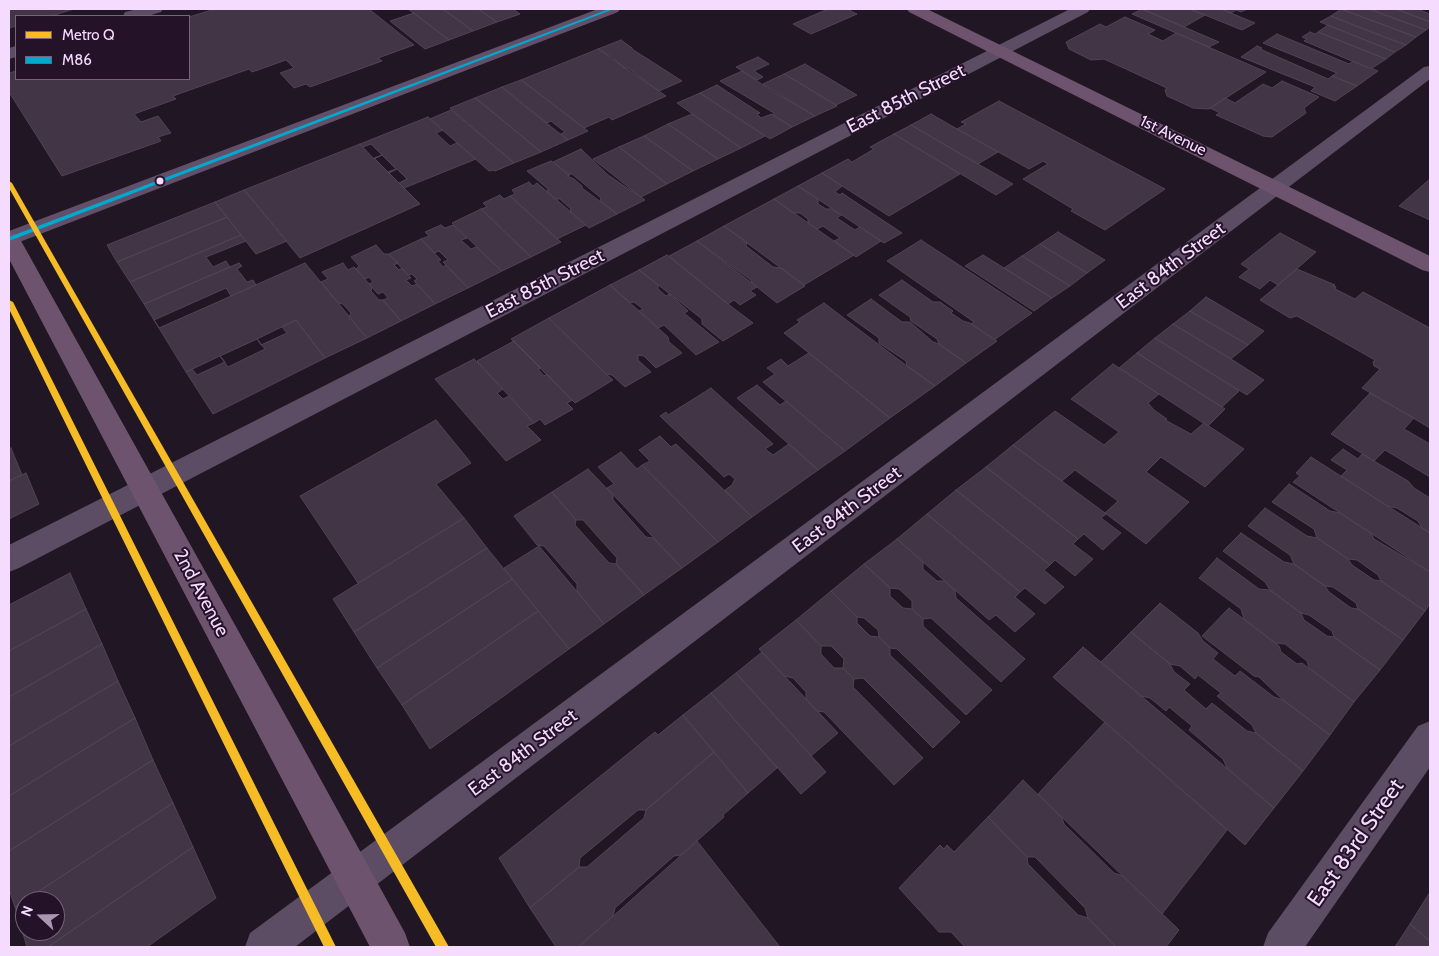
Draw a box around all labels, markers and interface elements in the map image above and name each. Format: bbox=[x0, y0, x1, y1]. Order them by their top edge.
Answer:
legend bbox=[15, 15, 190, 80]
text: Metro Q bbox=[62, 26, 114, 44]
text: M86 bbox=[62, 51, 92, 69]
street label: East 85th Street bbox=[843, 59, 969, 139]
street label: 1st Avenue bbox=[1137, 112, 1209, 160]
unlabelled marker bbox=[155, 176, 165, 186]
street label: East 84th Street bbox=[1112, 218, 1230, 314]
street label: East 85th Street bbox=[482, 244, 608, 324]
street label: East 84th Street bbox=[788, 462, 906, 558]
street label: 2nd Avenue bbox=[168, 545, 234, 641]
street label: East 84th Street bbox=[464, 705, 582, 801]
street label: East 83rd Street bbox=[1302, 774, 1410, 912]
north arrow bbox=[15, 891, 65, 941]
text: N bbox=[17, 903, 37, 919]

